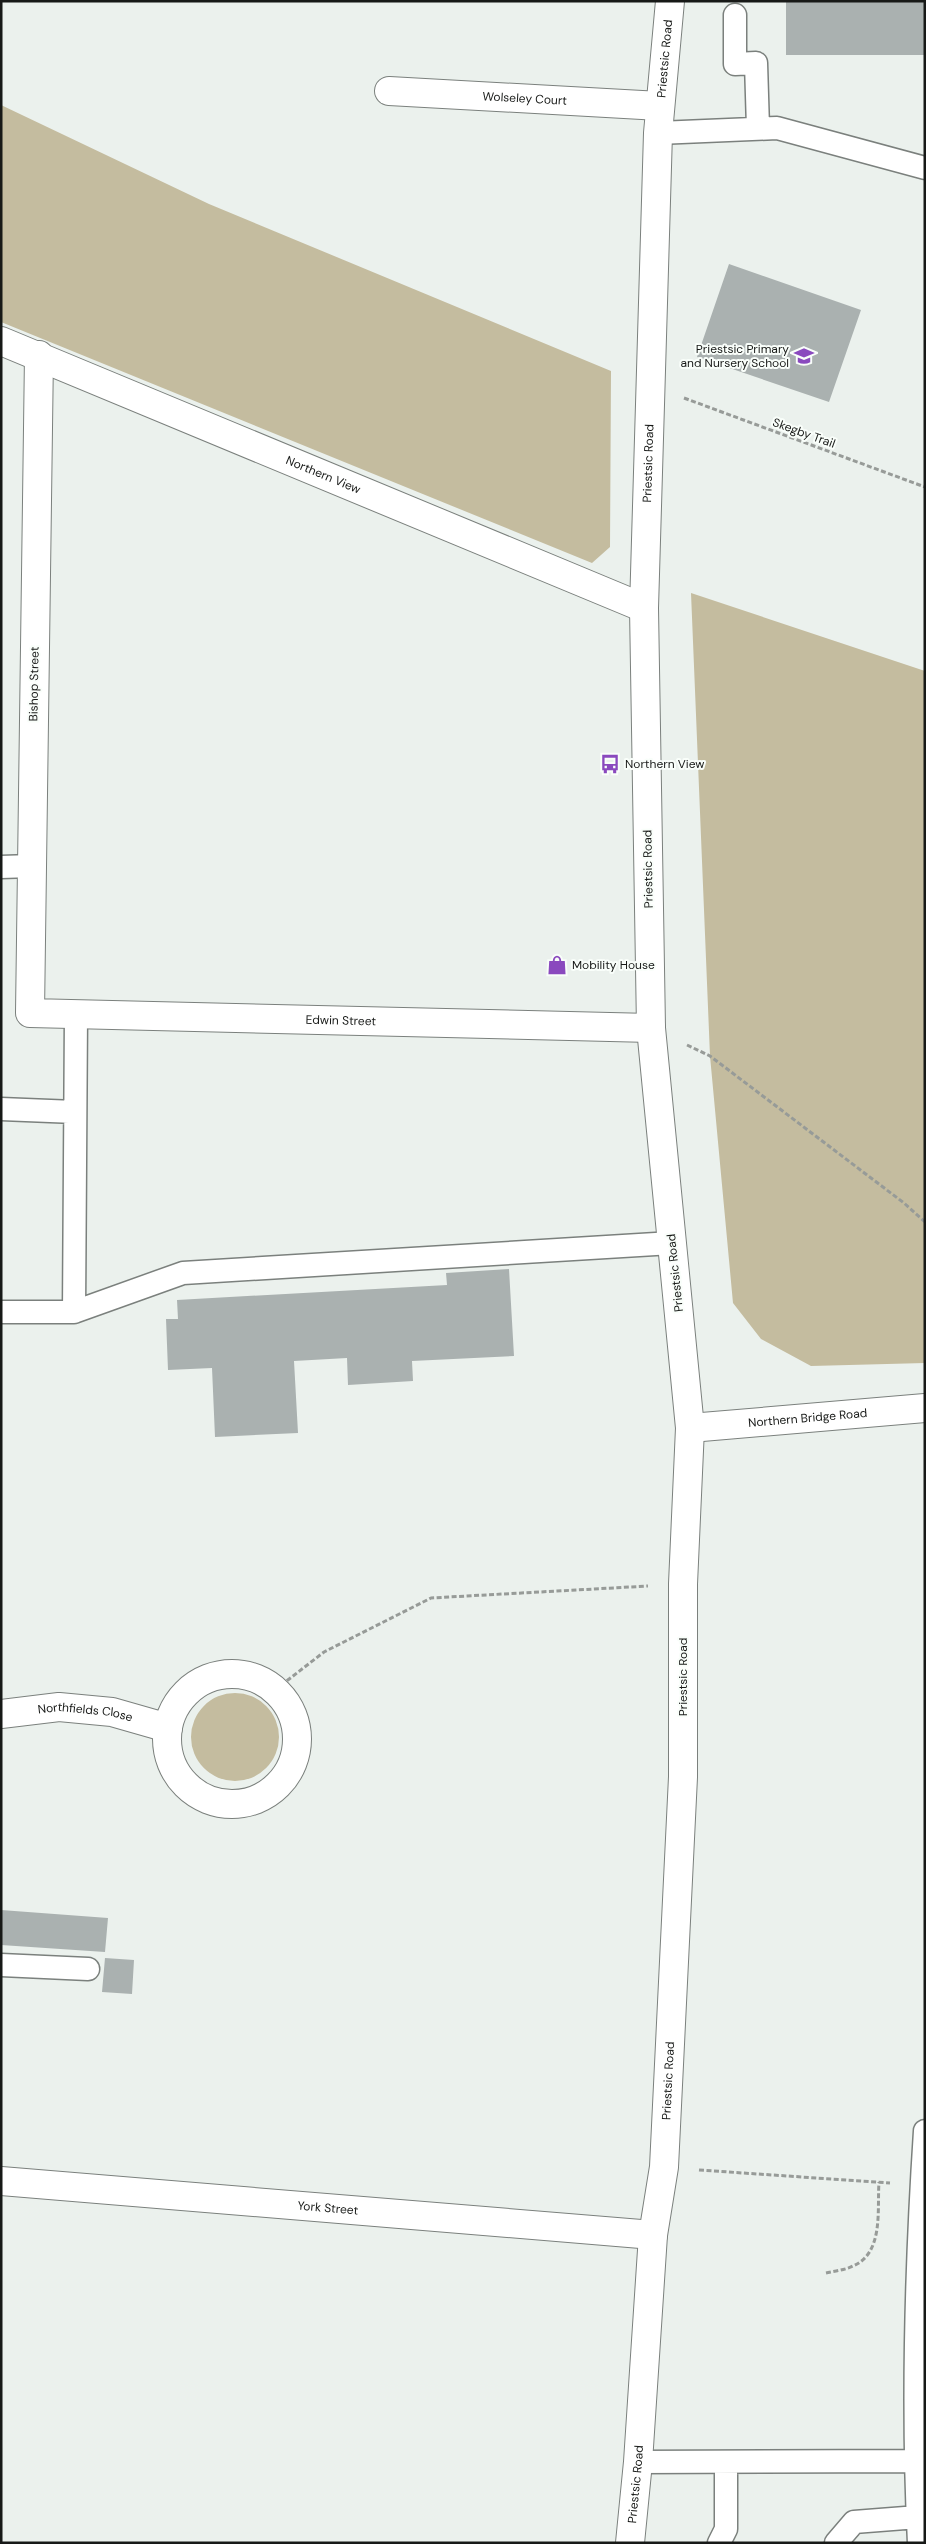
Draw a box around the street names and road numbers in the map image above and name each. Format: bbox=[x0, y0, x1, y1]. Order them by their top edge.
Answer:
street label: Priestsic Road bbox=[653, 19, 676, 99]
street label: Wolseley Court bbox=[482, 88, 568, 109]
street label: Skegby Trail bbox=[770, 414, 838, 452]
street label: Priestsic Road bbox=[639, 424, 657, 503]
street label: Northern View bbox=[284, 452, 363, 497]
street label: Bishop Street bbox=[25, 646, 43, 722]
street label: Priestsic Road bbox=[639, 830, 657, 908]
street label: Edwin Street bbox=[305, 1012, 377, 1029]
street label: Priestsic Road bbox=[663, 1233, 687, 1313]
street label: Northern Bridge Road bbox=[747, 1405, 868, 1431]
street label: Priestsic Road bbox=[675, 1638, 691, 1716]
street label: Northfields Close bbox=[37, 1699, 135, 1726]
street label: Priestsic Road bbox=[658, 2041, 678, 2121]
street label: York Street bbox=[297, 2198, 359, 2219]
street label: Priestsic Road bbox=[624, 2445, 647, 2524]

